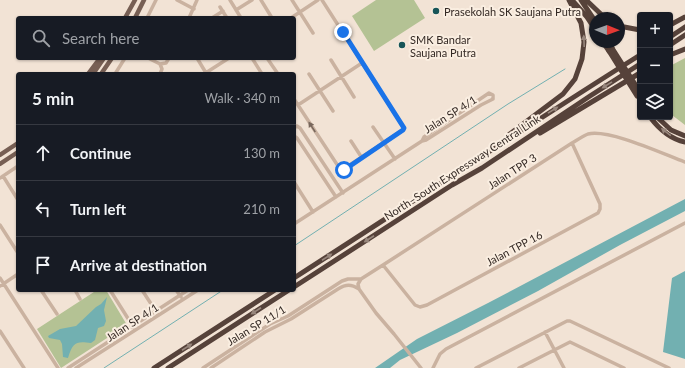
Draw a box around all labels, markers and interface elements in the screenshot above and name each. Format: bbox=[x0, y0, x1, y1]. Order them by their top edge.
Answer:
place label: Prasekolah SK Saujana Putra bbox=[444, 5, 581, 18]
marker: Prasekolah SK Saujana Putra bbox=[431, 6, 441, 16]
north arrow bbox=[589, 12, 625, 48]
map controls bbox=[637, 12, 673, 120]
button: + bbox=[637, 12, 673, 48]
search box bbox=[16, 16, 296, 60]
route end bbox=[334, 23, 352, 41]
icon: search bbox=[30, 27, 52, 49]
text: Search here bbox=[62, 29, 139, 47]
place label: SMK Bandar Saujana Putra bbox=[410, 33, 476, 59]
one-way arrow bbox=[580, 35, 587, 47]
marker: SMK Bandar Saujana Putra bbox=[397, 40, 407, 50]
button: − bbox=[637, 48, 673, 84]
one-way arrow bbox=[601, 81, 613, 88]
button: layers bbox=[637, 84, 673, 120]
text: 5 min bbox=[32, 88, 74, 109]
text: Walk · 340 m bbox=[204, 90, 280, 106]
street label: Jalan SP 4/1 bbox=[421, 93, 479, 135]
one-way arrow bbox=[548, 106, 558, 114]
street label: North–South Expressway Central Link bbox=[382, 111, 543, 222]
one-way arrow bbox=[308, 121, 316, 132]
one-way arrow bbox=[660, 128, 671, 137]
icon: ahead bbox=[32, 142, 54, 164]
text: Continue bbox=[70, 144, 131, 162]
text: 130 m bbox=[243, 145, 280, 161]
street label: Jalan TPP 3 bbox=[485, 151, 539, 191]
route start bbox=[335, 161, 353, 179]
icon: left bbox=[32, 198, 54, 220]
text: Turn left bbox=[70, 200, 126, 218]
text: 210 m bbox=[243, 201, 280, 217]
street label: Jalan TPP 16 bbox=[484, 228, 544, 268]
one-way arrow bbox=[364, 235, 374, 243]
one-way arrow bbox=[322, 253, 332, 261]
icon: arrive bbox=[32, 254, 54, 276]
text: Arrive at destination bbox=[70, 256, 207, 274]
street label: Jalan SP 4/1 bbox=[103, 300, 161, 344]
street label: Jalan SP 11/1 bbox=[224, 302, 288, 348]
one-way arrow bbox=[251, 307, 261, 315]
one-way arrow bbox=[182, 343, 192, 351]

